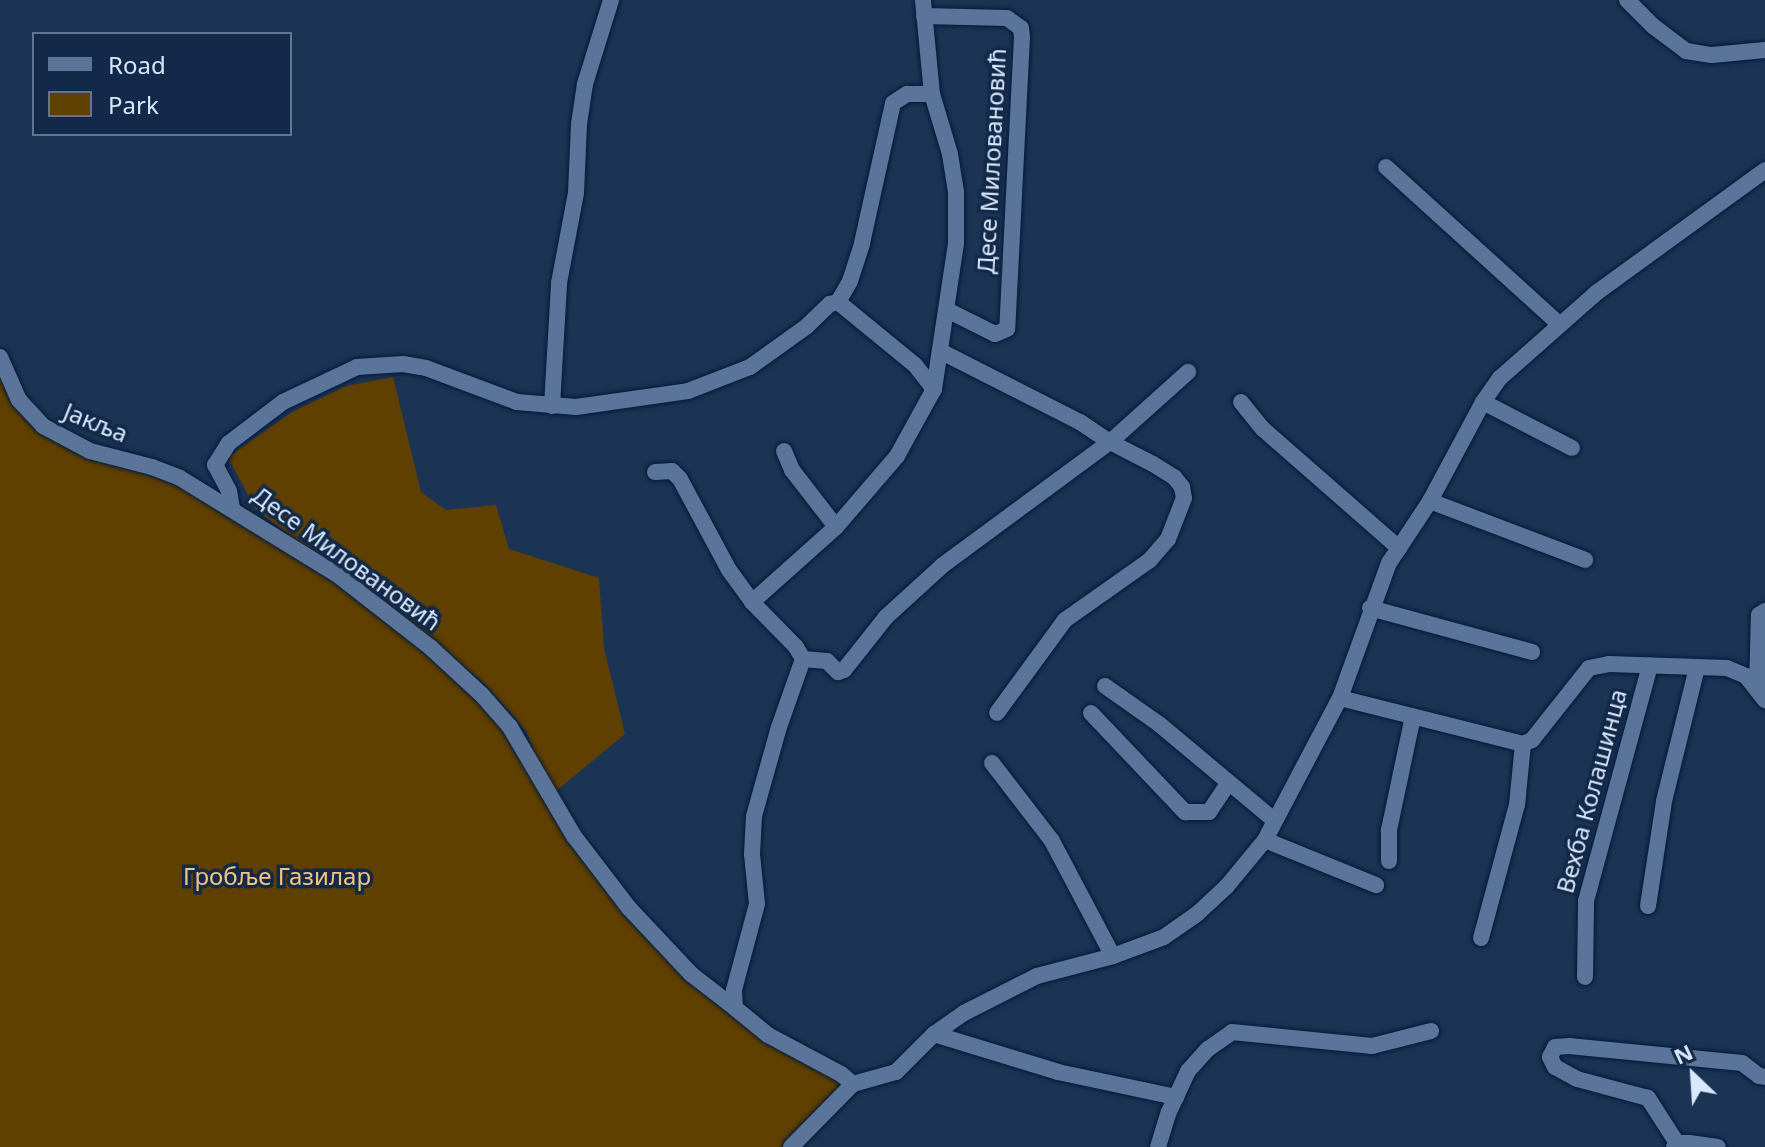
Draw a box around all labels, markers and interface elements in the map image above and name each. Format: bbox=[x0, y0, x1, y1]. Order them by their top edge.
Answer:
legend bbox=[32, 32, 292, 136]
street label: Десе Миловановић bbox=[971, 47, 1011, 275]
text: Road bbox=[108, 48, 166, 81]
text: Park bbox=[108, 88, 159, 121]
street label: Јакља bbox=[60, 396, 132, 448]
street label: Десе Миловановић bbox=[247, 480, 447, 636]
street label: Вехба Колашинца bbox=[1550, 686, 1632, 896]
park label: Гробље Газилар bbox=[183, 862, 371, 890]
north arrow bbox=[1653, 1035, 1733, 1115]
text: N bbox=[1668, 1036, 1697, 1071]

